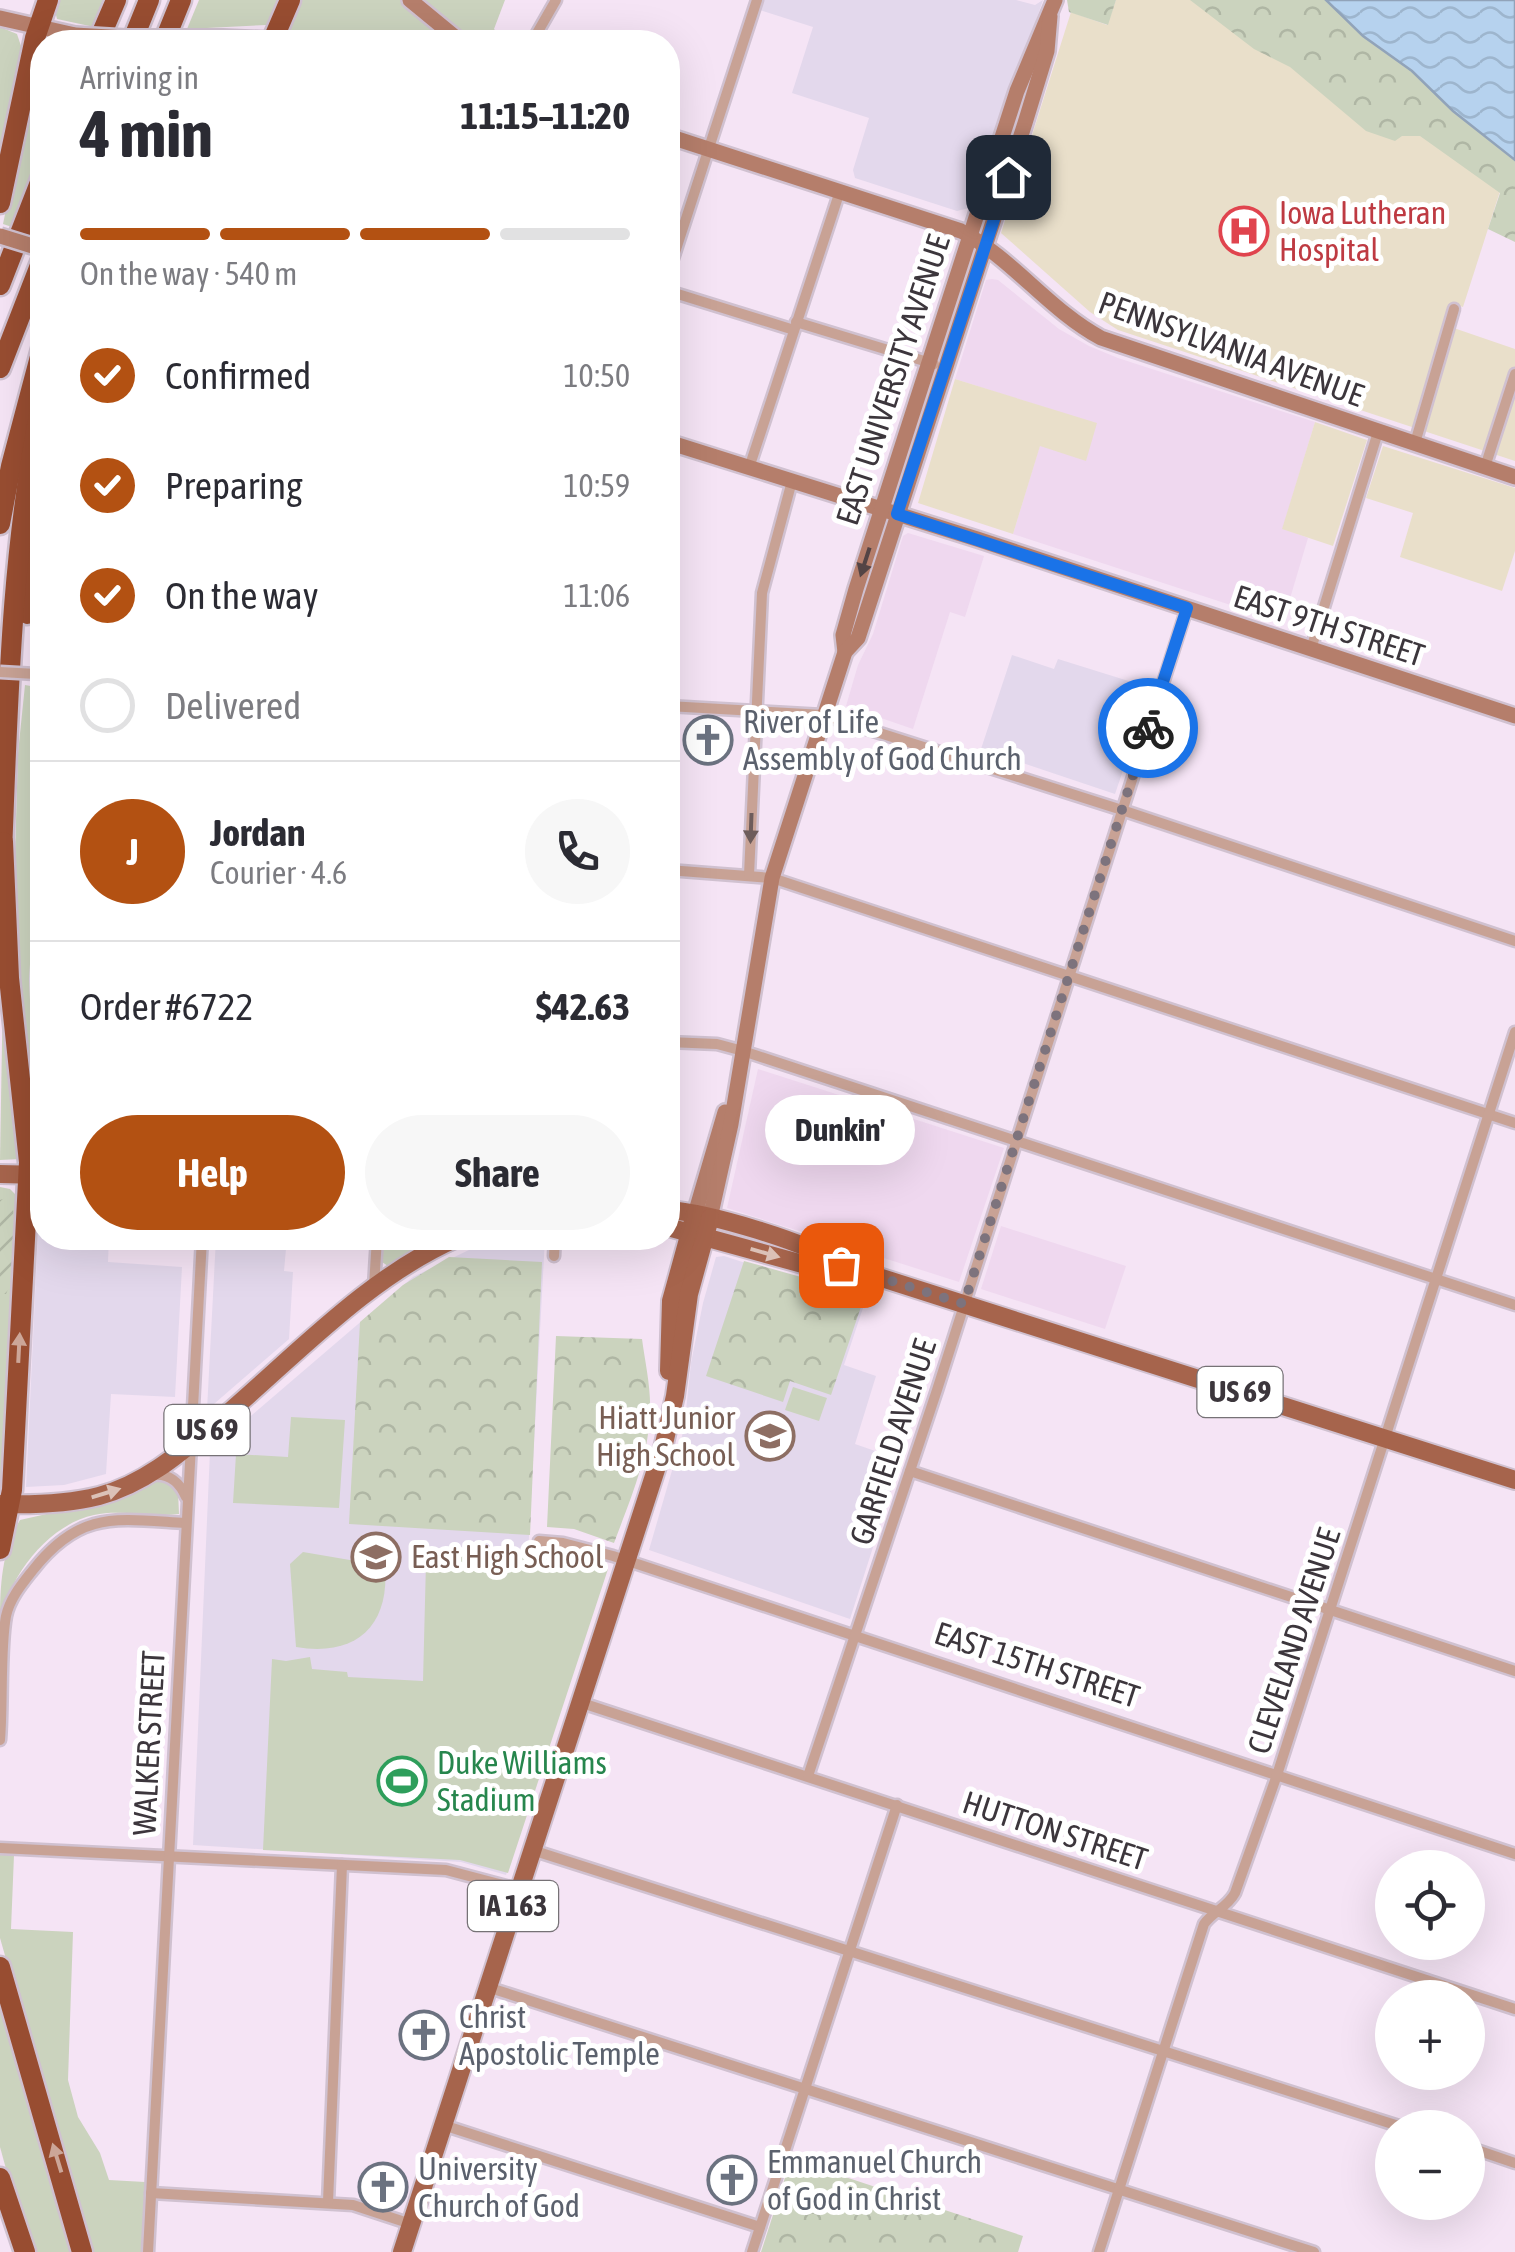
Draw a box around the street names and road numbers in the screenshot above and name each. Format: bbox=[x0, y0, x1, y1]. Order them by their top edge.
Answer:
street label: EAST UNIVERSITY AVENUE bbox=[828, 230, 957, 529]
street label: PENNSYLVANIA AVENUE bbox=[1094, 283, 1369, 414]
street label: EAST 9TH STREET bbox=[1229, 577, 1429, 674]
street label: GARFIELD AVENUE bbox=[842, 1334, 943, 1549]
road number: US 69 bbox=[1198, 1367, 1282, 1417]
road number: US 69 bbox=[164, 1405, 250, 1455]
street label: CLEVELAND AVENUE bbox=[1240, 1523, 1347, 1758]
street label: EAST 15TH STREET bbox=[930, 1614, 1144, 1715]
street label: WALKER STREET bbox=[125, 1650, 172, 1836]
street label: HUTTON STREET bbox=[958, 1783, 1152, 1878]
road number: IA 163 bbox=[468, 1881, 558, 1931]

